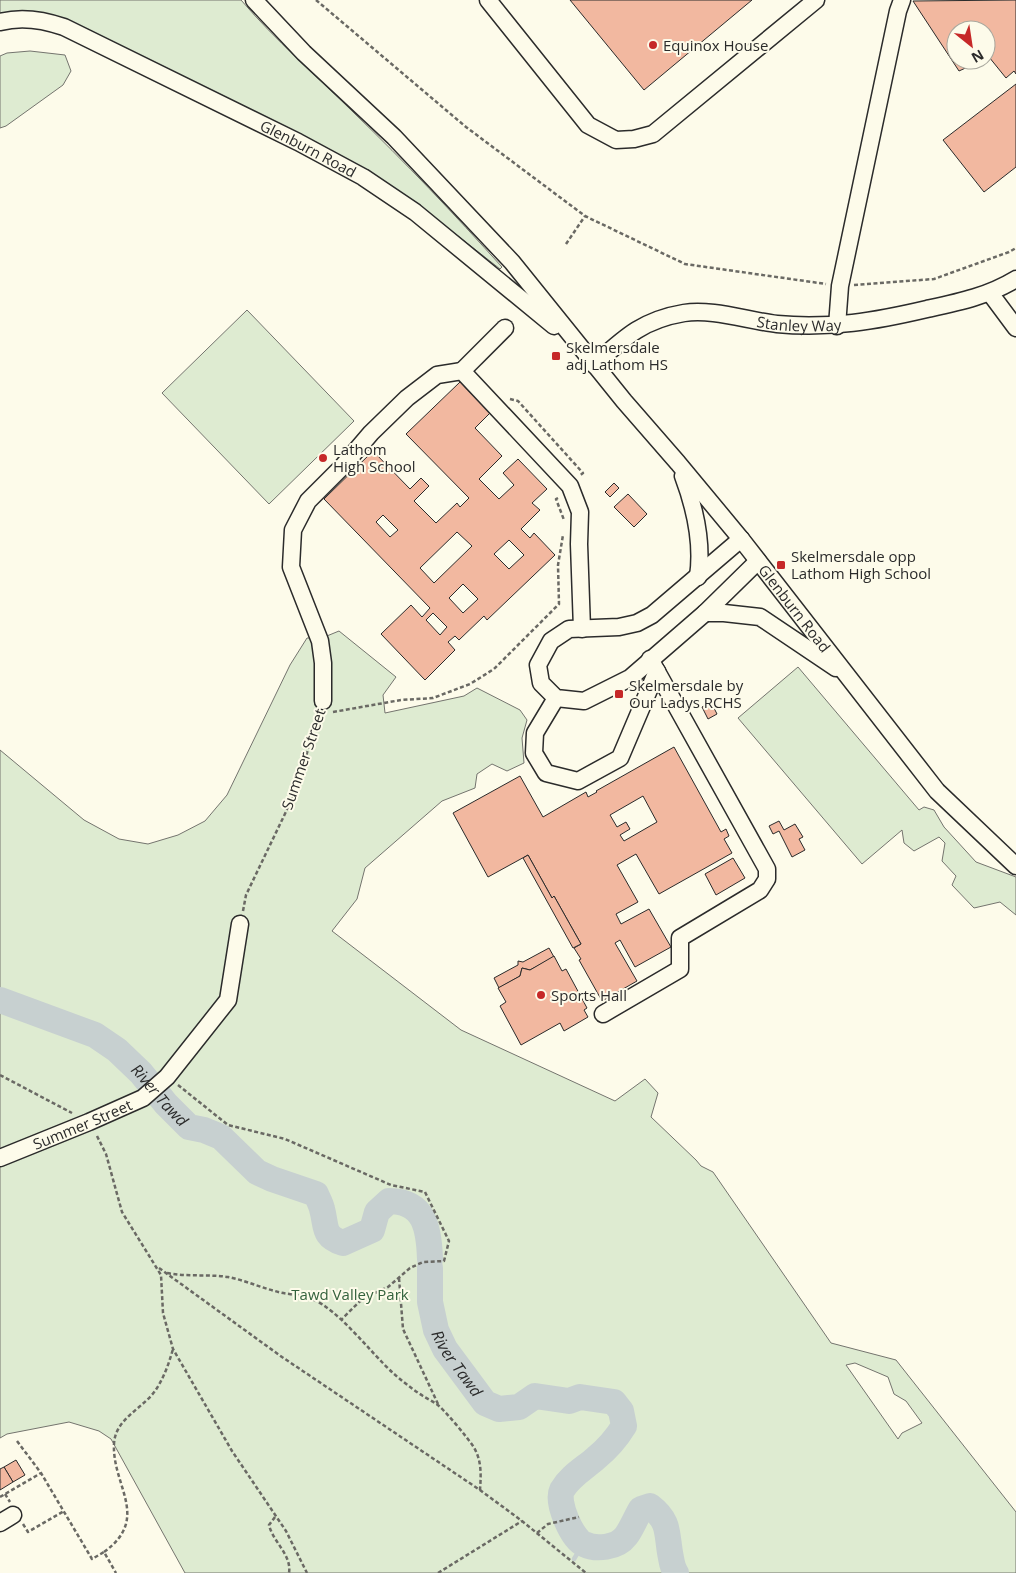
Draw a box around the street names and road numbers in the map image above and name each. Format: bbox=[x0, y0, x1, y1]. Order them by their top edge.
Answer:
street label: Glenburn Road bbox=[257, 115, 360, 182]
street label: Stanley Way bbox=[755, 311, 843, 336]
street label: Glenburn Road bbox=[754, 560, 835, 656]
street label: Summer Street bbox=[276, 706, 330, 812]
street label: Summer Street bbox=[30, 1094, 135, 1154]

